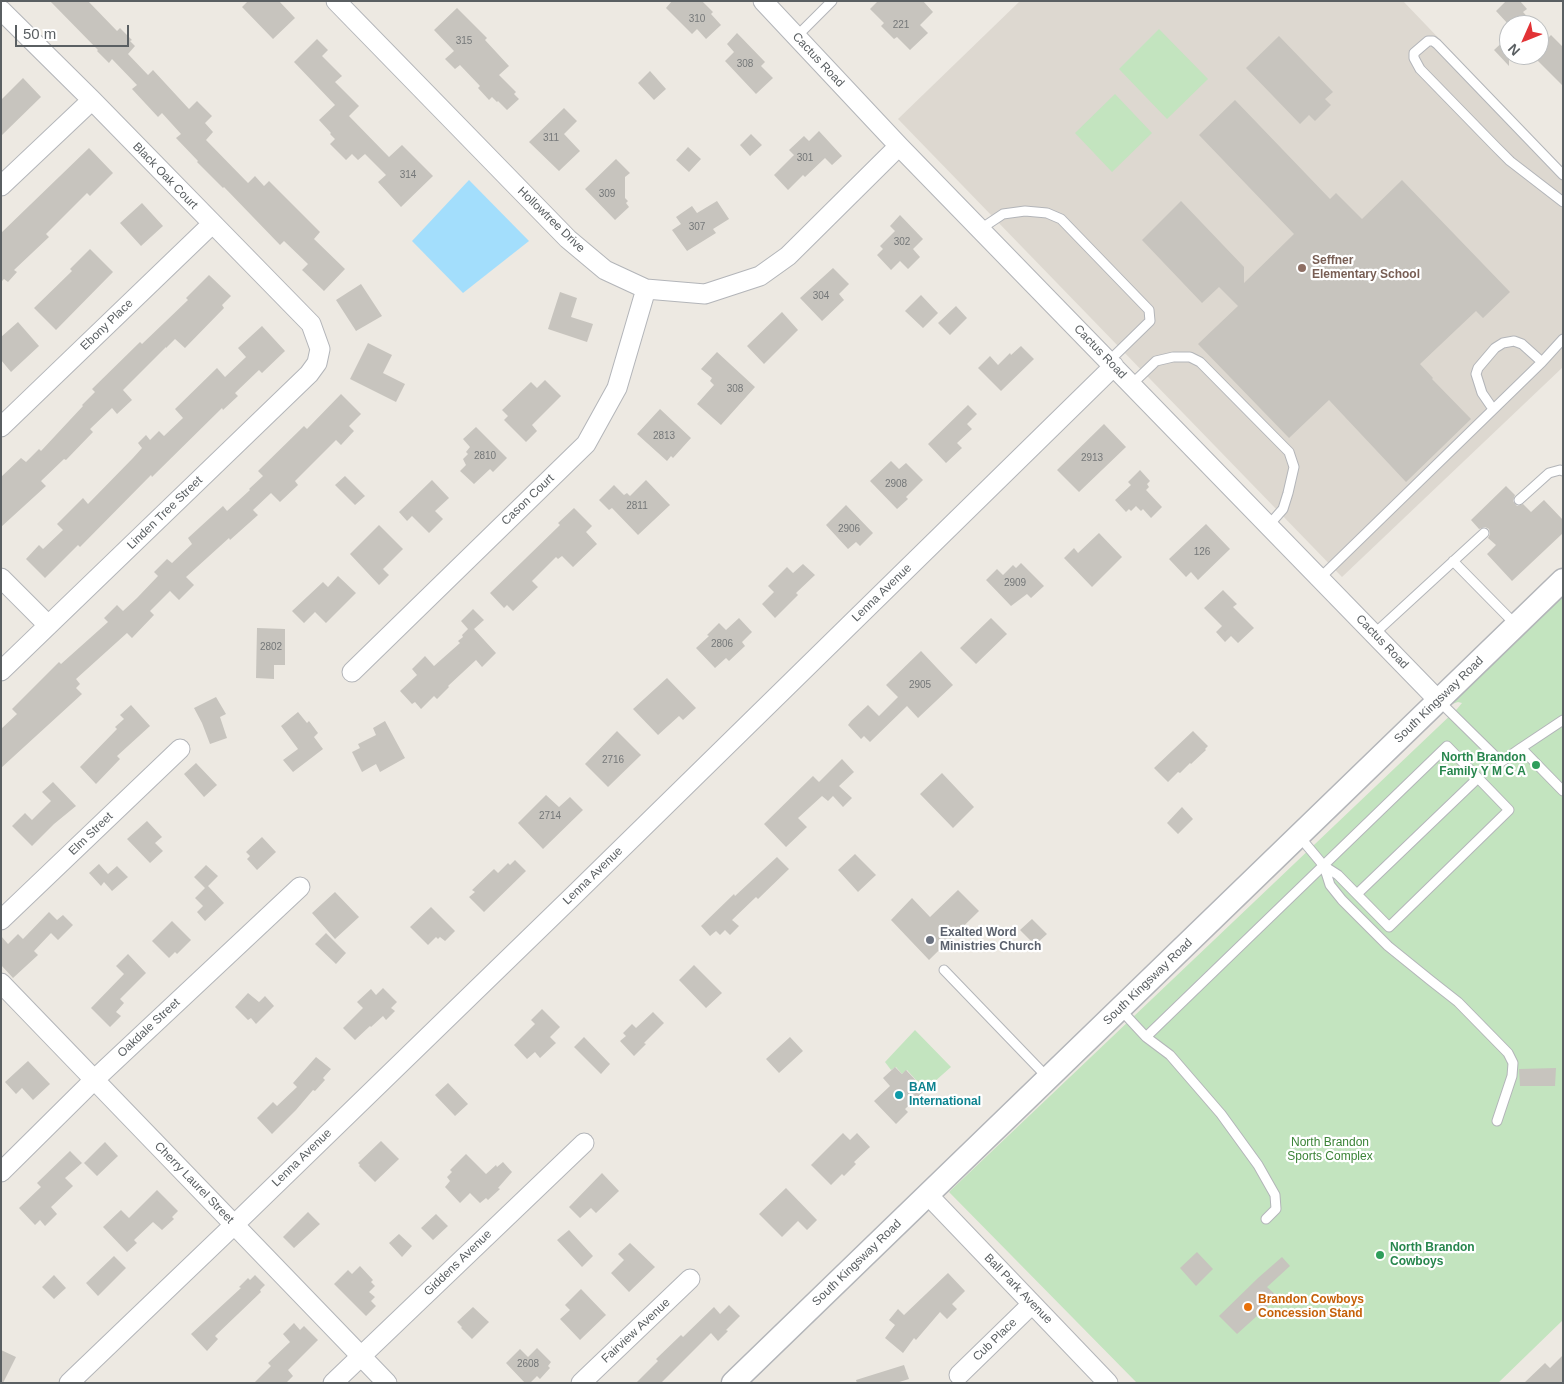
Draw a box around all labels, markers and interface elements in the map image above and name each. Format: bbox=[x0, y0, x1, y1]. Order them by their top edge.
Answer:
house number: 310 bbox=[689, 13, 705, 25]
scale bar bbox=[18, 15, 131, 47]
north arrow bbox=[1499, 15, 1549, 65]
house number: 221 bbox=[893, 19, 909, 31]
text: 50 m bbox=[23, 25, 56, 42]
street label: Cactus Road bbox=[789, 30, 847, 90]
house number: 315 bbox=[456, 35, 472, 47]
text: N bbox=[1505, 41, 1523, 59]
house number: 308 bbox=[737, 58, 753, 70]
house number: 311 bbox=[543, 132, 559, 144]
street label: Black Oak Court bbox=[129, 140, 201, 212]
house number: 301 bbox=[797, 152, 813, 164]
house number: 314 bbox=[400, 169, 416, 181]
street label: Hollowtree Drive bbox=[514, 184, 588, 256]
house number: 309 bbox=[599, 188, 615, 200]
house number: 307 bbox=[689, 221, 705, 233]
house number: 302 bbox=[894, 236, 910, 248]
place label: Seffner Elementary School bbox=[1312, 254, 1420, 282]
marker: Seffner Elementary School bbox=[1296, 262, 1308, 274]
house number: 304 bbox=[813, 290, 829, 302]
street label: Ebony Place bbox=[78, 296, 136, 354]
street label: Cactus Road bbox=[1071, 322, 1129, 382]
house number: 308 bbox=[727, 383, 743, 395]
house number: 2813 bbox=[653, 430, 675, 442]
house number: 2810 bbox=[474, 450, 496, 462]
house number: 2913 bbox=[1081, 452, 1103, 464]
street label: Cason Court bbox=[499, 471, 557, 529]
street label: Linden Tree Street bbox=[124, 473, 206, 553]
house number: 2908 bbox=[885, 478, 907, 490]
house number: 2811 bbox=[626, 500, 648, 512]
house number: 2906 bbox=[838, 523, 860, 535]
house number: 126 bbox=[1194, 546, 1210, 558]
street label: Lenna Avenue bbox=[849, 561, 915, 625]
house number: 2909 bbox=[1004, 577, 1026, 589]
street label: Cactus Road bbox=[1353, 612, 1411, 672]
house number: 2806 bbox=[711, 638, 733, 650]
house number: 2802 bbox=[260, 641, 282, 653]
street label: South Kingsway Road bbox=[1392, 654, 1486, 746]
house number: 2905 bbox=[909, 679, 931, 691]
place label: North Brandon Family Y M C A bbox=[1439, 751, 1526, 779]
house number: 2716 bbox=[602, 754, 624, 766]
marker: North Brandon Family Y M C A bbox=[1530, 759, 1542, 771]
street label: Elm Street bbox=[66, 809, 116, 859]
house number: 2714 bbox=[539, 810, 561, 822]
street label: Lenna Avenue bbox=[560, 844, 626, 908]
place label: Exalted Word Ministries Church bbox=[940, 926, 1041, 954]
marker: Exalted Word Ministries Church bbox=[924, 934, 936, 946]
street label: South Kingsway Road bbox=[1101, 936, 1195, 1028]
street label: Oakdale Street bbox=[115, 995, 183, 1061]
place label: BAM International bbox=[909, 1081, 981, 1109]
marker: BAM International bbox=[893, 1089, 905, 1101]
street label: Lenna Avenue bbox=[269, 1126, 335, 1190]
park label: North Brandon Sports Complex bbox=[1287, 1136, 1373, 1164]
street label: Cherry Laurel Street bbox=[151, 1139, 237, 1227]
street label: South Kingsway Road bbox=[810, 1217, 904, 1309]
street label: Giddens Avenue bbox=[421, 1227, 495, 1299]
place label: North Brandon Cowboys bbox=[1390, 1241, 1475, 1269]
marker: North Brandon Cowboys bbox=[1374, 1249, 1386, 1261]
street label: Ball Park Avenue bbox=[981, 1251, 1055, 1327]
place label: Brandon Cowboys Concession Stand bbox=[1258, 1293, 1364, 1321]
street label: Fairview Avenue bbox=[599, 1296, 673, 1366]
marker: Brandon Cowboys Concession Stand bbox=[1242, 1301, 1254, 1313]
street label: Cub Place bbox=[970, 1316, 1020, 1364]
house number: 2608 bbox=[517, 1358, 539, 1370]

